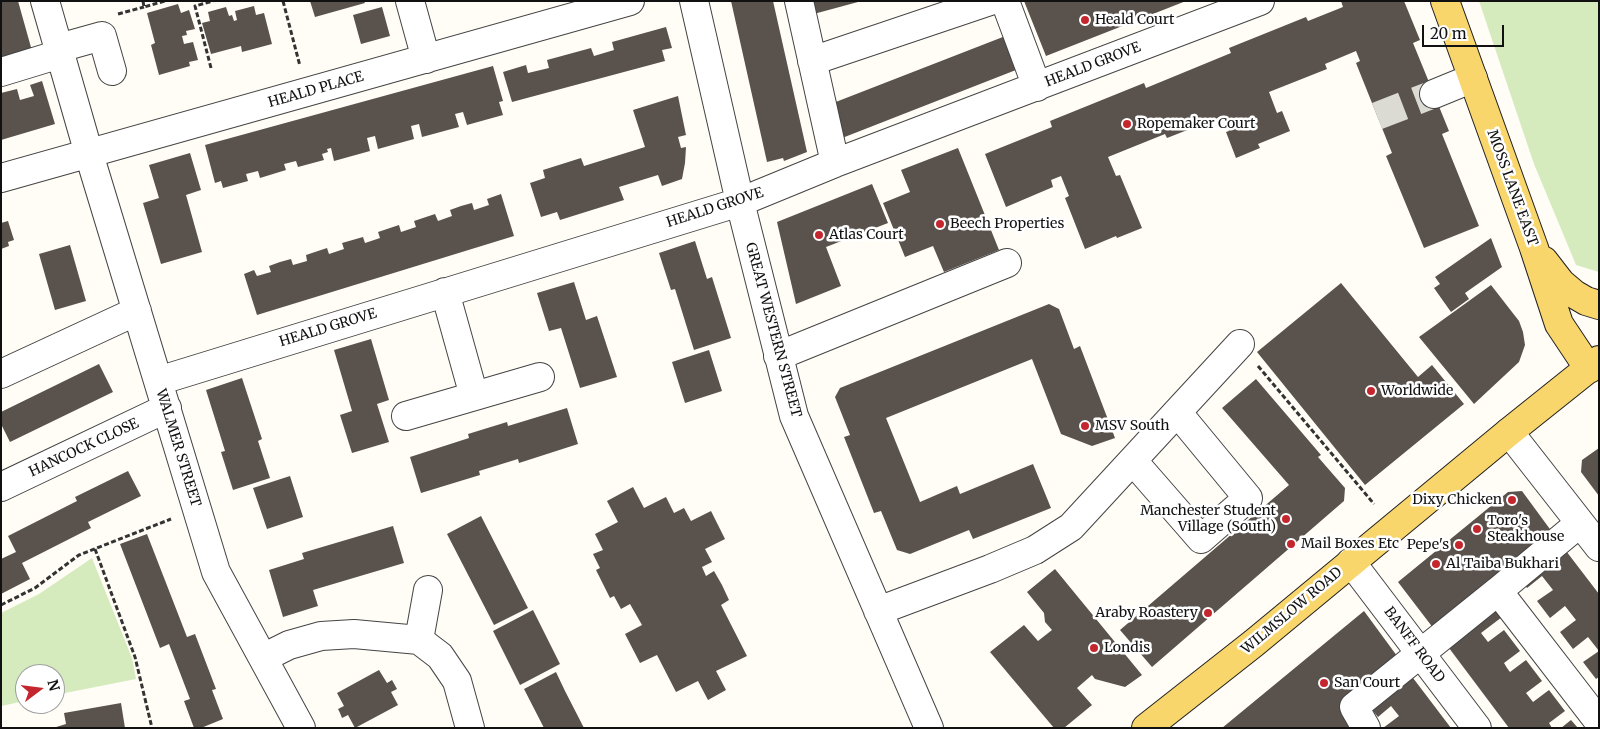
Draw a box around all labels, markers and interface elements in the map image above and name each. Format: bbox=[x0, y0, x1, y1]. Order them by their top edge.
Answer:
place label: Heald Court bbox=[1095, 12, 1175, 28]
marker: Heald Court bbox=[1079, 14, 1091, 26]
scale bar bbox=[1425, 15, 1508, 47]
text: 20 m bbox=[1430, 24, 1467, 43]
street label: HEALD GROVE bbox=[1043, 39, 1143, 91]
street label: HEALD PLACE bbox=[266, 68, 366, 112]
place label: Ropemaker Court bbox=[1137, 116, 1256, 132]
marker: Ropemaker Court bbox=[1121, 118, 1133, 130]
street label: MOSS LANE EAST bbox=[1483, 128, 1541, 248]
street label: HEALD GROVE bbox=[664, 184, 766, 232]
place label: Beech Properties bbox=[950, 216, 1064, 232]
marker: Beech Properties bbox=[934, 218, 946, 230]
place label: Atlas Court bbox=[829, 227, 904, 243]
marker: Atlas Court bbox=[813, 229, 825, 241]
street label: GREAT WESTERN STREET bbox=[742, 241, 804, 419]
street label: HEALD GROVE bbox=[277, 305, 379, 351]
place label: Worldwide bbox=[1381, 383, 1453, 399]
marker: Worldwide bbox=[1365, 385, 1377, 397]
street label: WALMER STREET bbox=[152, 387, 204, 509]
street label: HANCOCK CLOSE bbox=[26, 415, 142, 481]
place label: MSV South bbox=[1095, 418, 1170, 434]
marker: MSV South bbox=[1079, 420, 1091, 432]
place label: Dixy Chicken bbox=[1412, 492, 1502, 508]
marker: Dixy Chicken bbox=[1506, 494, 1518, 506]
place label: Manchester Student Village (South) bbox=[1140, 503, 1276, 536]
marker: Manchester Student Village (South) bbox=[1280, 513, 1292, 525]
place label: Toro's Steakhouse bbox=[1487, 513, 1564, 546]
marker: Toro's Steakhouse bbox=[1471, 523, 1483, 535]
place label: Mail Boxes Etc bbox=[1301, 536, 1399, 552]
place label: Pepe's bbox=[1407, 537, 1449, 553]
marker: Mail Boxes Etc bbox=[1285, 538, 1297, 550]
marker: Pepe's bbox=[1453, 539, 1465, 551]
place label: Al Taiba Bukhari bbox=[1446, 556, 1559, 572]
marker: Al Taiba Bukhari bbox=[1430, 558, 1442, 570]
street label: WILMSLOW ROAD bbox=[1238, 564, 1346, 658]
street label: BANFF ROAD bbox=[1380, 604, 1448, 686]
place label: Araby Roastery bbox=[1095, 605, 1198, 621]
marker: Araby Roastery bbox=[1202, 607, 1214, 619]
place label: Londis bbox=[1104, 640, 1150, 656]
marker: Londis bbox=[1088, 642, 1100, 654]
north arrow bbox=[15, 664, 65, 714]
place label: San Court bbox=[1334, 675, 1400, 691]
marker: San Court bbox=[1318, 677, 1330, 689]
text: N bbox=[43, 678, 64, 693]

